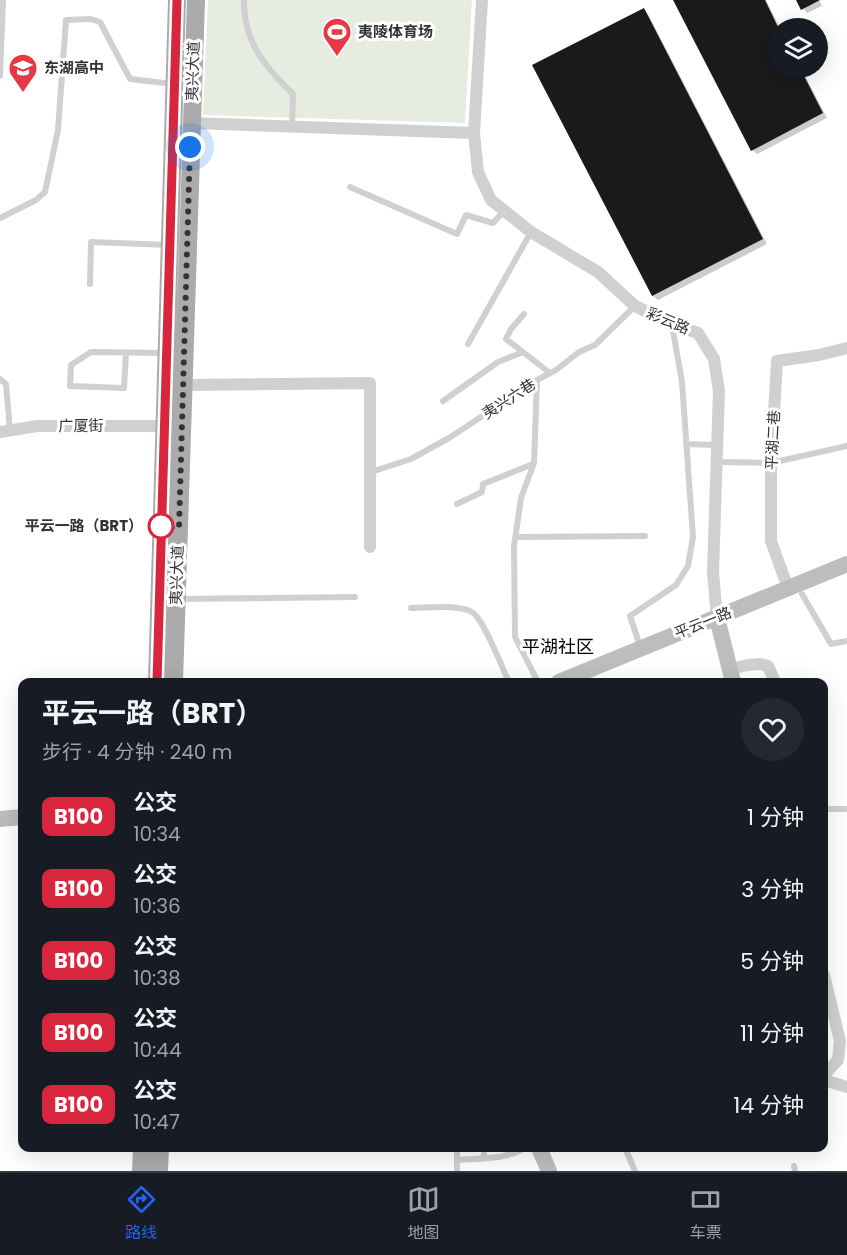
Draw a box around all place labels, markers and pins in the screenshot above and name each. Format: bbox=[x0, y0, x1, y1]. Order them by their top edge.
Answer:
sports icon: 夷陵体育场 bbox=[321, 16, 353, 58]
place label: 夷陵体育场 bbox=[358, 21, 433, 42]
school or university icon: 东湖高中 bbox=[7, 52, 39, 94]
place label: 东湖高中 bbox=[44, 57, 104, 78]
marker: 平云一路（BRT） bbox=[148, 513, 174, 539]
place label: 平云一路（BRT） bbox=[24, 515, 143, 536]

